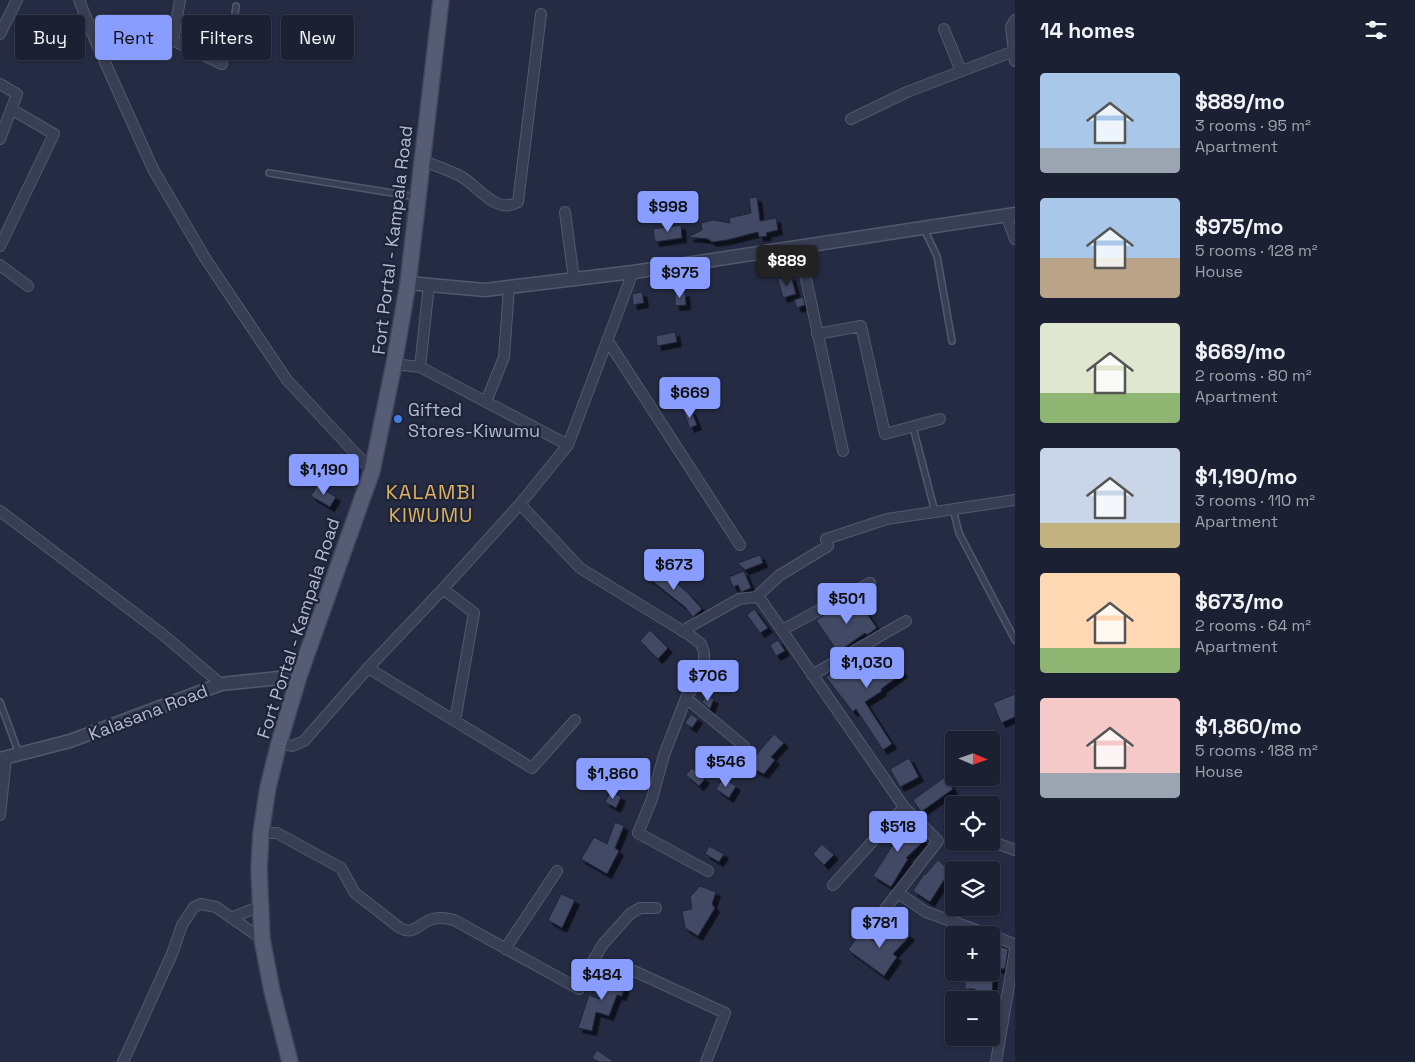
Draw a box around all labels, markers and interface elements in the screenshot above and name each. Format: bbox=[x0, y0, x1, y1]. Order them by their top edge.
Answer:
chip: Buy bbox=[15, 15, 85, 60]
chip: Rent bbox=[95, 15, 172, 60]
chip: Filters bbox=[182, 15, 271, 60]
chip: New bbox=[281, 15, 354, 60]
icon: filters bbox=[1362, 16, 1390, 44]
text: 14 homes bbox=[1040, 17, 1135, 44]
text: $889/mo bbox=[1195, 88, 1285, 115]
icon: home bbox=[1080, 93, 1140, 153]
text: 3 rooms · 95 m² bbox=[1195, 115, 1311, 136]
street label: Fort Portal - Kampala Road bbox=[367, 124, 417, 356]
text: Apartment bbox=[1195, 136, 1278, 157]
pin: $998 bbox=[638, 190, 698, 233]
text: $998 bbox=[648, 196, 688, 217]
text: $975/mo bbox=[1195, 213, 1283, 240]
icon: home bbox=[1080, 218, 1140, 278]
text: 5 rooms · 128 m² bbox=[1195, 240, 1318, 261]
pin: $889 bbox=[757, 244, 817, 287]
text: $889 bbox=[768, 250, 806, 271]
pin: $975 bbox=[650, 256, 710, 299]
text: House bbox=[1195, 261, 1243, 282]
text: $975 bbox=[661, 262, 699, 283]
text: $669/mo bbox=[1195, 338, 1286, 365]
icon: home bbox=[1080, 343, 1140, 403]
text: 2 rooms · 80 m² bbox=[1195, 365, 1312, 386]
pin: $669 bbox=[660, 376, 720, 419]
text: $669 bbox=[670, 382, 710, 403]
text: Apartment bbox=[1195, 386, 1278, 407]
place label: Gifted Stores-Kiwumu bbox=[408, 398, 540, 442]
marker: Gifted Stores-Kiwumu bbox=[392, 413, 404, 425]
pin: $1,190 bbox=[283, 454, 365, 496]
text: $1,190 bbox=[300, 459, 348, 480]
text: $1,190/mo bbox=[1195, 463, 1297, 490]
icon: home bbox=[1080, 468, 1140, 528]
district label: KALAMBI KIWUMU bbox=[386, 479, 476, 528]
text: 3 rooms · 110 m² bbox=[1195, 490, 1315, 511]
text: Apartment bbox=[1195, 511, 1278, 532]
street label: Fort Portal - Kampala Road bbox=[251, 515, 345, 741]
pin: $673 bbox=[644, 548, 704, 591]
text: $673 bbox=[655, 554, 693, 575]
pin: $501 bbox=[817, 582, 877, 625]
text: $501 bbox=[829, 588, 865, 609]
text: $673/mo bbox=[1195, 588, 1284, 615]
icon: home bbox=[1080, 593, 1140, 653]
text: 2 rooms · 64 m² bbox=[1195, 615, 1311, 636]
text: Apartment bbox=[1195, 636, 1278, 657]
pin: $1,030 bbox=[826, 646, 908, 689]
text: $1,030 bbox=[841, 652, 893, 673]
pin: $706 bbox=[678, 660, 738, 702]
text: $706 bbox=[689, 665, 727, 686]
street label: Kalasana Road bbox=[85, 679, 211, 745]
text: $1,860/mo bbox=[1195, 713, 1302, 740]
icon: home bbox=[1080, 718, 1140, 778]
north arrow bbox=[945, 731, 1000, 786]
map controls bbox=[945, 731, 1000, 1046]
text: 5 rooms · 188 m² bbox=[1195, 740, 1318, 761]
pin: $546 bbox=[696, 746, 756, 788]
text: $546 bbox=[706, 751, 746, 772]
pin: $1,860 bbox=[572, 758, 654, 800]
text: House bbox=[1195, 761, 1243, 782]
text: $1,860 bbox=[587, 763, 639, 784]
button: locate bbox=[945, 796, 1000, 851]
pin: $518 bbox=[868, 810, 928, 853]
text: $518 bbox=[880, 816, 916, 837]
button: layers bbox=[945, 861, 1000, 916]
pin: $781 bbox=[850, 906, 910, 949]
text: $781 bbox=[862, 912, 898, 933]
button: + bbox=[945, 926, 1000, 981]
pin: $484 bbox=[572, 958, 632, 1001]
text: $484 bbox=[582, 964, 622, 985]
button: − bbox=[945, 991, 1000, 1046]

